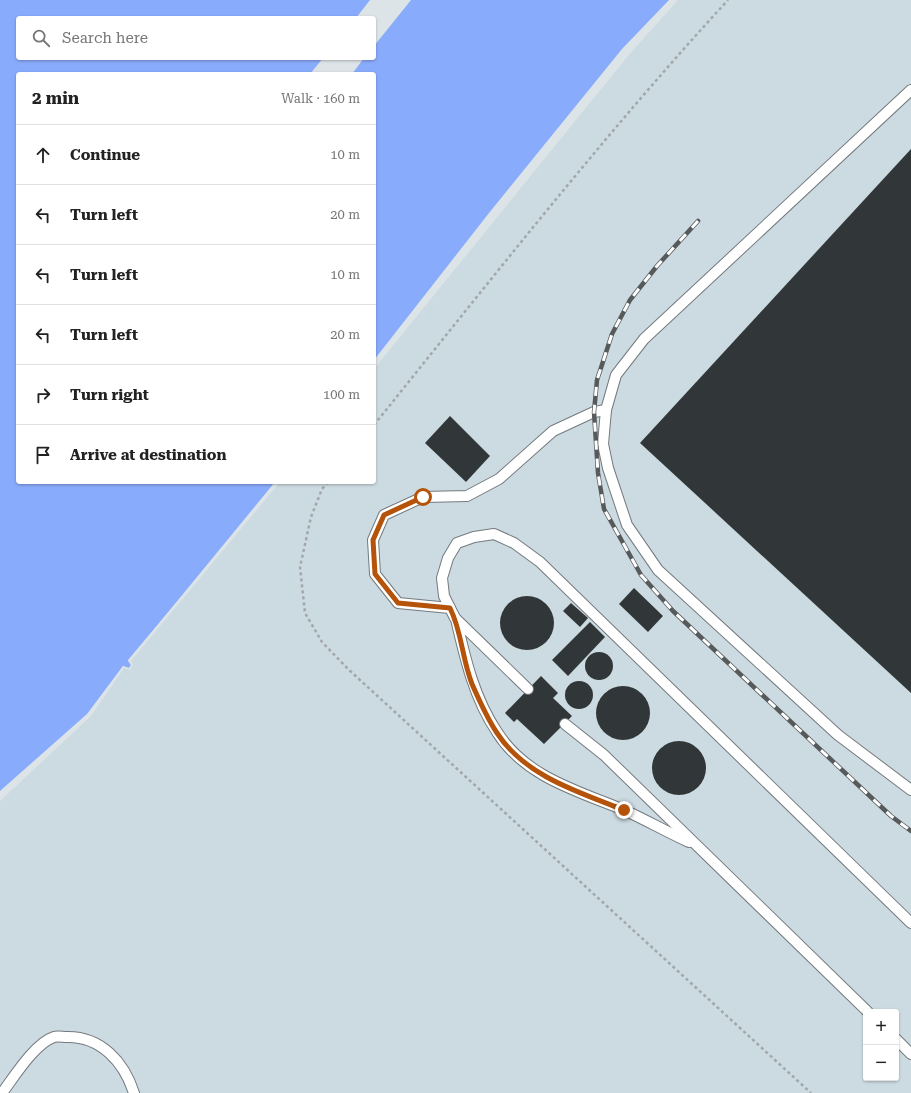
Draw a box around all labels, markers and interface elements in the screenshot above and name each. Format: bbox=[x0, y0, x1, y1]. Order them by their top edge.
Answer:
search box bbox=[16, 16, 376, 60]
icon: search bbox=[30, 27, 52, 49]
text: Search here bbox=[62, 29, 148, 47]
text: 2 min bbox=[32, 88, 79, 108]
text: Walk · 160 m bbox=[281, 91, 360, 106]
icon: ahead bbox=[32, 144, 54, 166]
text: Continue bbox=[70, 146, 140, 164]
text: 10 m bbox=[330, 147, 360, 162]
icon: left bbox=[32, 204, 54, 226]
text: Turn left bbox=[70, 206, 138, 224]
text: 20 m bbox=[330, 207, 360, 222]
icon: left bbox=[32, 264, 54, 286]
text: Turn left bbox=[70, 266, 138, 284]
text: 10 m bbox=[330, 267, 360, 282]
icon: left bbox=[32, 324, 54, 346]
text: Turn left bbox=[70, 326, 138, 344]
text: 20 m bbox=[330, 327, 360, 342]
icon: right bbox=[32, 384, 54, 406]
text: Turn right bbox=[70, 386, 149, 404]
text: 100 m bbox=[323, 387, 360, 402]
icon: arrive bbox=[32, 444, 54, 466]
text: Arrive at destination bbox=[70, 446, 226, 464]
route start bbox=[414, 488, 432, 506]
route end bbox=[615, 801, 633, 819]
map controls bbox=[863, 1009, 899, 1081]
button: + bbox=[863, 1009, 899, 1045]
button: − bbox=[863, 1045, 899, 1081]

